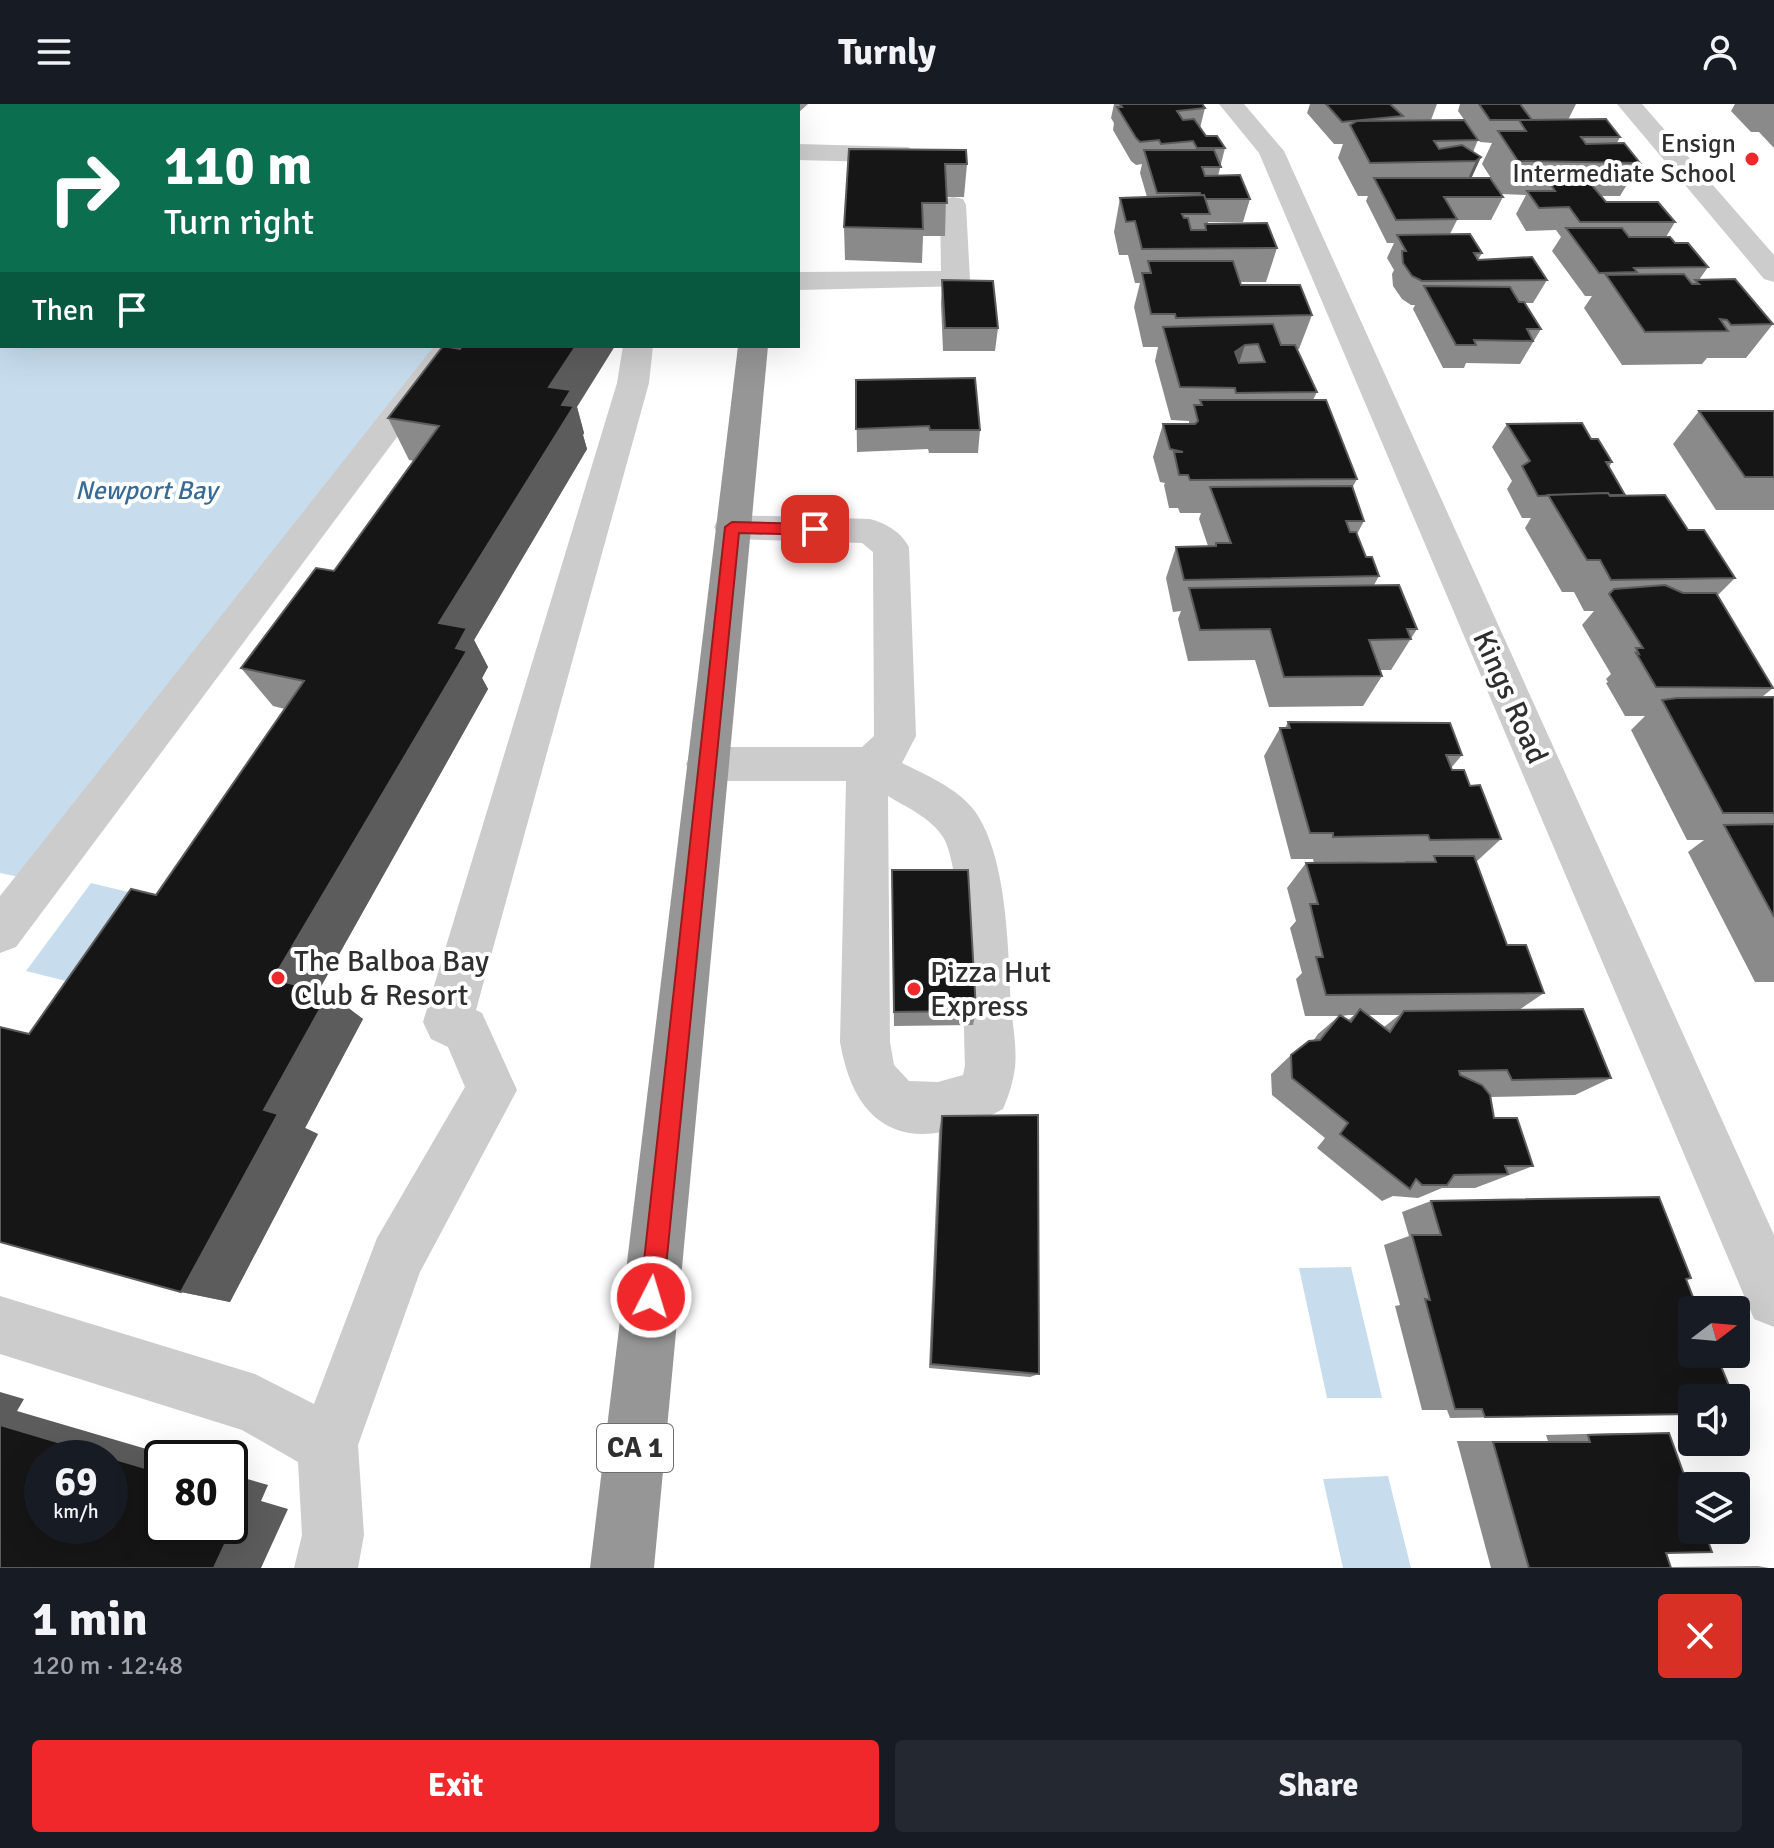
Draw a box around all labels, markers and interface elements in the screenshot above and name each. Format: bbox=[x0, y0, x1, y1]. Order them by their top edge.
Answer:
icon: menu bbox=[32, 30, 76, 74]
text: Turnly bbox=[838, 30, 936, 75]
icon: person bbox=[1698, 30, 1742, 74]
place label: Ensign Intermediate School bbox=[1512, 128, 1736, 190]
text: 110 m bbox=[164, 131, 312, 200]
icon: right bbox=[32, 136, 136, 240]
marker: Ensign Intermediate School bbox=[1743, 150, 1761, 168]
text: Turn right bbox=[164, 200, 314, 245]
icon: arrive bbox=[110, 288, 154, 332]
text: Then bbox=[32, 292, 94, 329]
water label: Newport Bay bbox=[75, 475, 220, 507]
pin bbox=[781, 495, 849, 563]
icon: arrive bbox=[793, 507, 837, 551]
street label: Kings Road bbox=[1464, 625, 1556, 769]
place label: The Balboa Bay Club & Resort bbox=[294, 943, 489, 1014]
place label: Pizza Hut Express bbox=[930, 954, 1051, 1025]
marker: The Balboa Bay Club & Resort bbox=[269, 969, 287, 987]
marker: Pizza Hut Express bbox=[905, 980, 923, 998]
position arrow bbox=[609, 1255, 693, 1339]
north arrow bbox=[1678, 1296, 1750, 1368]
map controls bbox=[1678, 1296, 1750, 1544]
button: sound bbox=[1678, 1384, 1750, 1456]
road number: CA 1 bbox=[597, 1424, 673, 1472]
speed limit sign: 80 bbox=[144, 1440, 248, 1544]
text: 69 bbox=[54, 1457, 98, 1507]
button: layers bbox=[1678, 1472, 1750, 1544]
text: km/h bbox=[53, 1499, 99, 1524]
text: 1 min bbox=[32, 1590, 148, 1649]
button: close bbox=[1658, 1594, 1742, 1678]
text: 120 m · 12:48 bbox=[32, 1650, 183, 1682]
button: Exit bbox=[32, 1740, 879, 1832]
button: Share bbox=[895, 1740, 1742, 1832]

